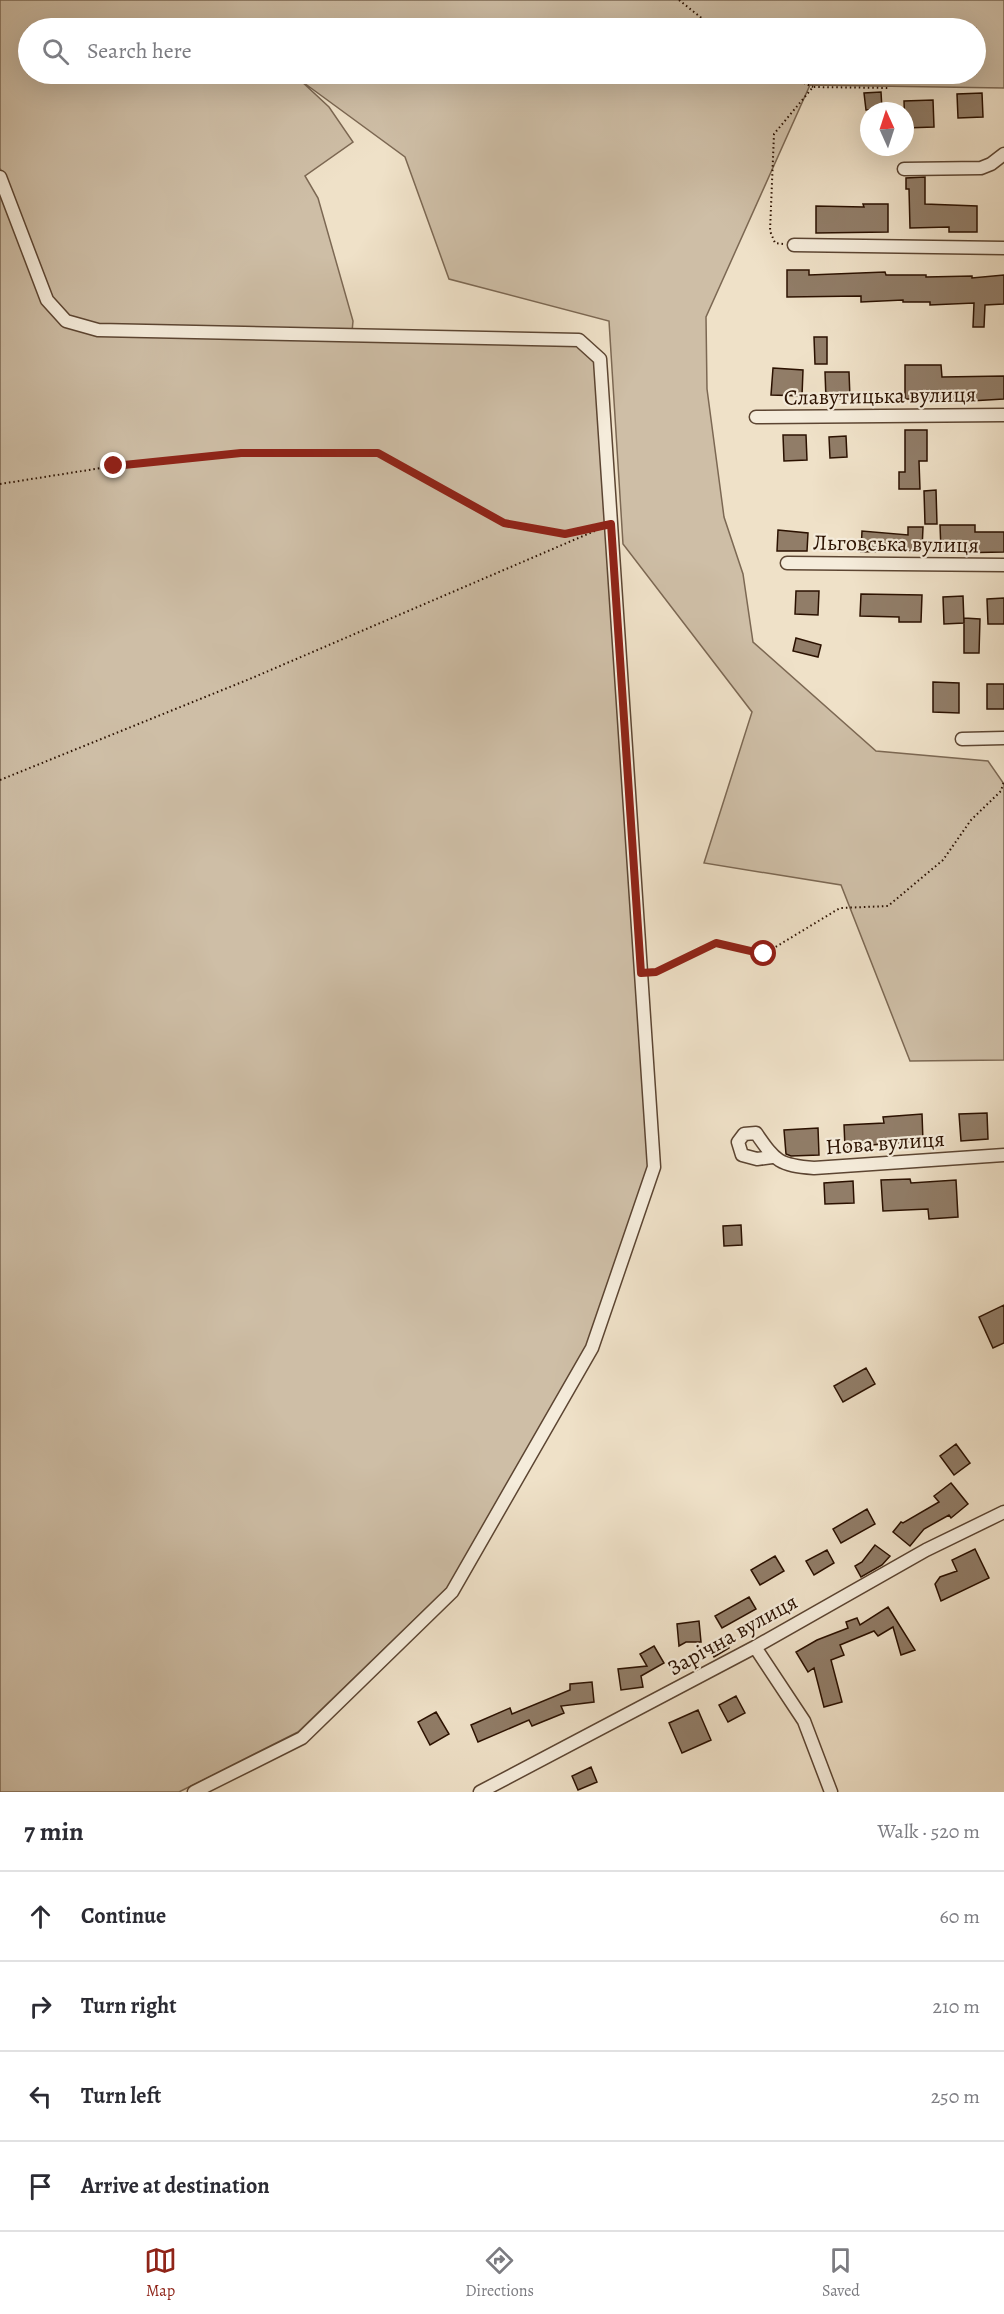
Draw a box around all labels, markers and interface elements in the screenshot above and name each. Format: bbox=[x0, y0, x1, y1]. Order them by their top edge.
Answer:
search box bbox=[18, 18, 986, 84]
icon: search bbox=[39, 35, 72, 68]
text: Search here bbox=[87, 36, 192, 66]
north arrow bbox=[860, 102, 914, 156]
street label: Славутицька вулиця bbox=[784, 379, 976, 413]
route end bbox=[100, 452, 126, 478]
street label: Льговська вулиця bbox=[813, 528, 979, 560]
route start bbox=[750, 940, 776, 966]
street label: Нова вулиця bbox=[824, 1124, 946, 1162]
street label: Зарічна вулиця bbox=[662, 1587, 803, 1683]
text: 7 min bbox=[24, 1814, 84, 1849]
text: Walk · 520 m bbox=[878, 1818, 980, 1845]
icon: ahead bbox=[24, 1900, 57, 1933]
text: Continue bbox=[81, 1901, 166, 1931]
text: 60 m bbox=[940, 1903, 980, 1930]
icon: right bbox=[24, 1990, 57, 2023]
text: Turn right bbox=[81, 1991, 177, 2021]
text: 210 m bbox=[932, 1993, 980, 2020]
icon: left bbox=[24, 2080, 57, 2113]
text: Turn left bbox=[81, 2081, 161, 2111]
text: 250 m bbox=[931, 2083, 980, 2110]
icon: arrive bbox=[24, 2170, 57, 2203]
text: Arrive at destination bbox=[81, 2171, 270, 2201]
tab: Map bbox=[144, 2244, 177, 2302]
tab: Directions bbox=[465, 2244, 534, 2302]
tab: Saved bbox=[822, 2244, 860, 2302]

